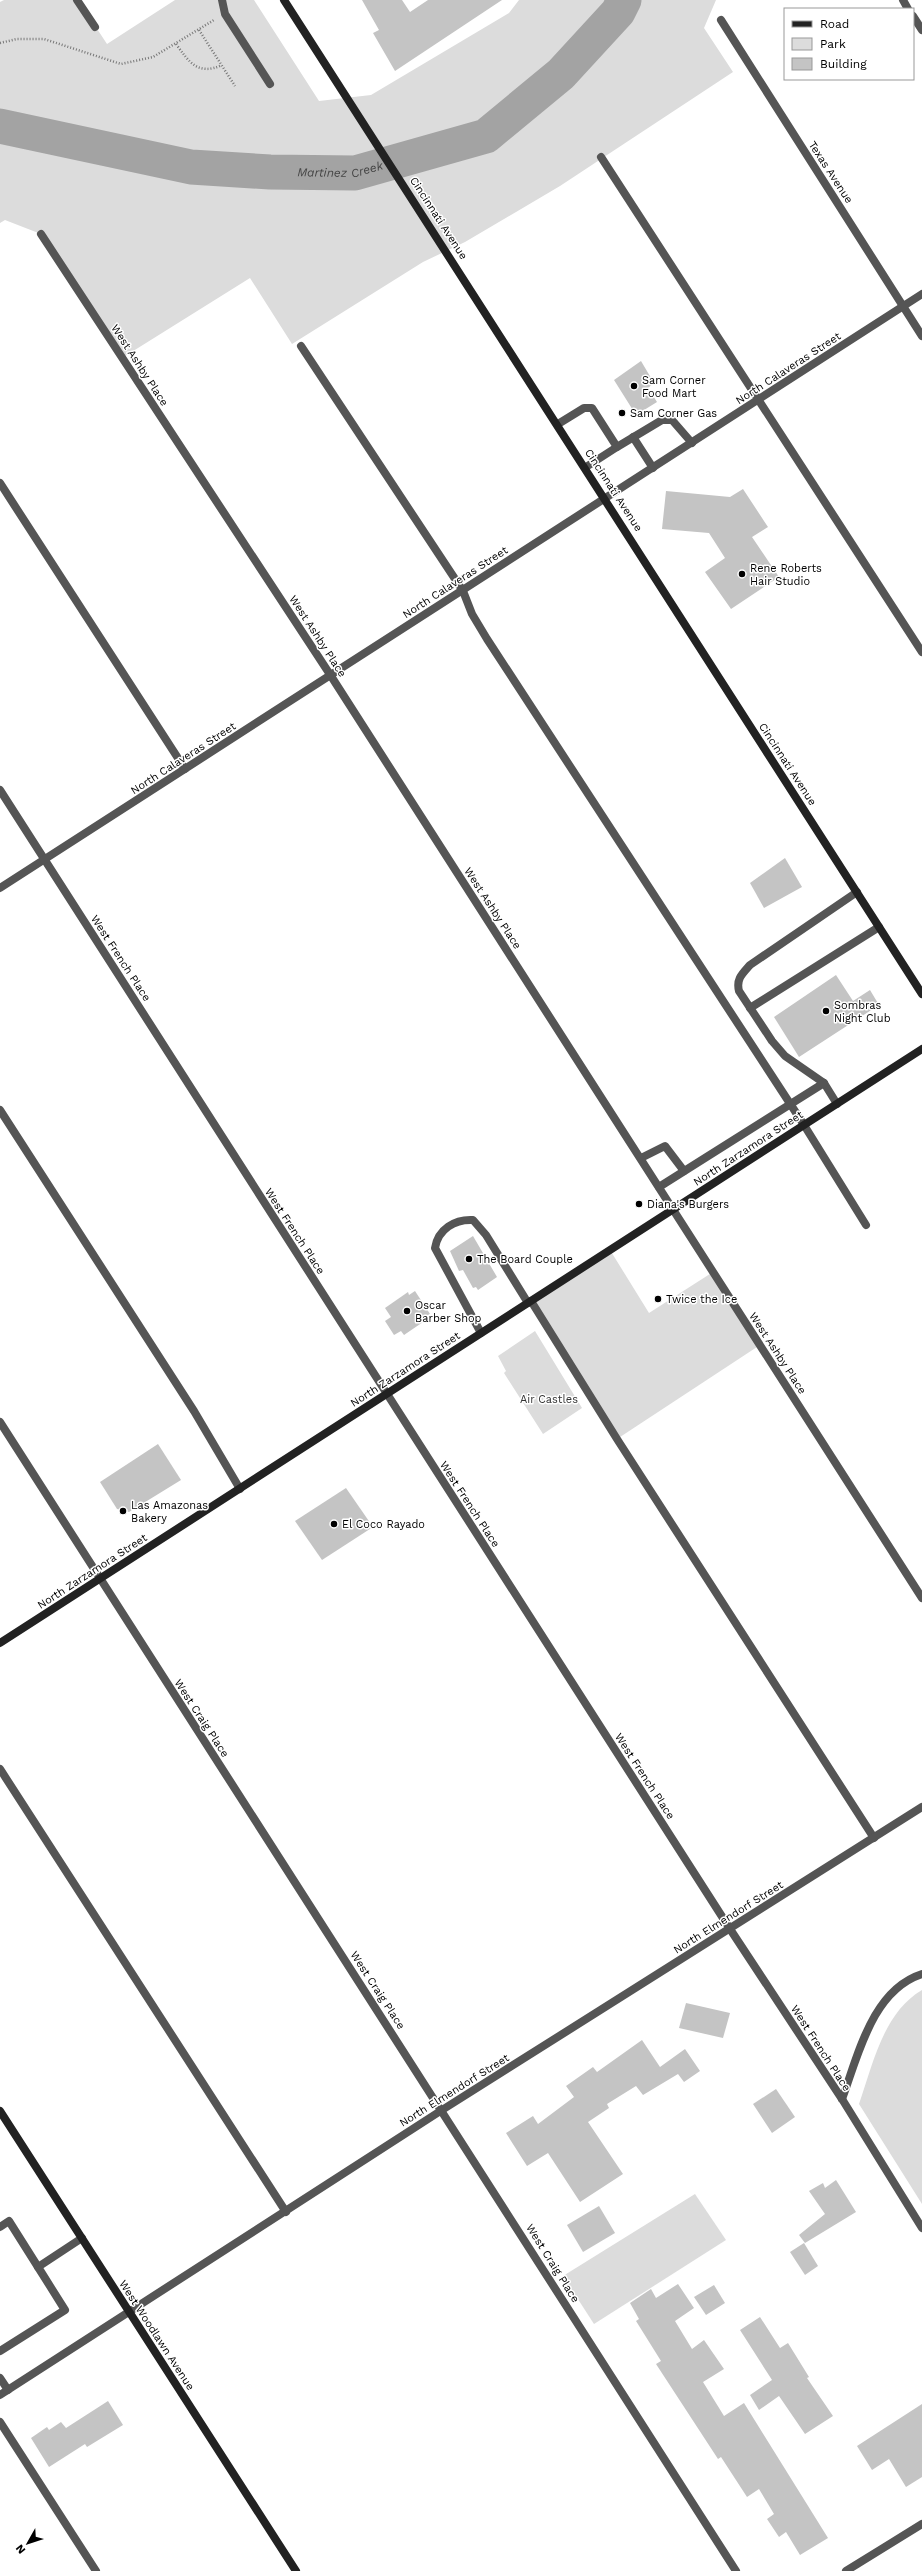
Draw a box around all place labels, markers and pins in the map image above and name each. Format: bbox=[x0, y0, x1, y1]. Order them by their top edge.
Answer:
place label: Sam Corner Food Mart bbox=[642, 374, 706, 400]
marker: Sam Corner Food Mart bbox=[629, 381, 639, 391]
place label: Sam Corner Gas bbox=[630, 407, 717, 420]
marker: Sam Corner Gas bbox=[617, 408, 627, 418]
place label: Rene Roberts Hair Studio bbox=[750, 562, 822, 588]
marker: Rene Roberts Hair Studio bbox=[737, 569, 747, 579]
place label: Sombras Night Club bbox=[834, 999, 891, 1025]
marker: Sombras Night Club bbox=[821, 1006, 831, 1016]
place label: Diana's Burgers bbox=[647, 1198, 729, 1211]
marker: Diana's Burgers bbox=[634, 1199, 644, 1209]
place label: The Board Couple bbox=[477, 1253, 573, 1266]
marker: The Board Couple bbox=[464, 1254, 474, 1264]
place label: Twice the Ice bbox=[666, 1293, 737, 1306]
marker: Twice the Ice bbox=[653, 1294, 663, 1304]
place label: Oscar Barber Shop bbox=[415, 1299, 482, 1325]
marker: Oscar Barber Shop bbox=[402, 1306, 412, 1316]
place label: Las Amazonas Bakery bbox=[131, 1499, 208, 1525]
marker: Las Amazonas Bakery bbox=[118, 1506, 128, 1516]
place label: El Coco Rayado bbox=[342, 1518, 425, 1531]
marker: El Coco Rayado bbox=[329, 1519, 339, 1529]

